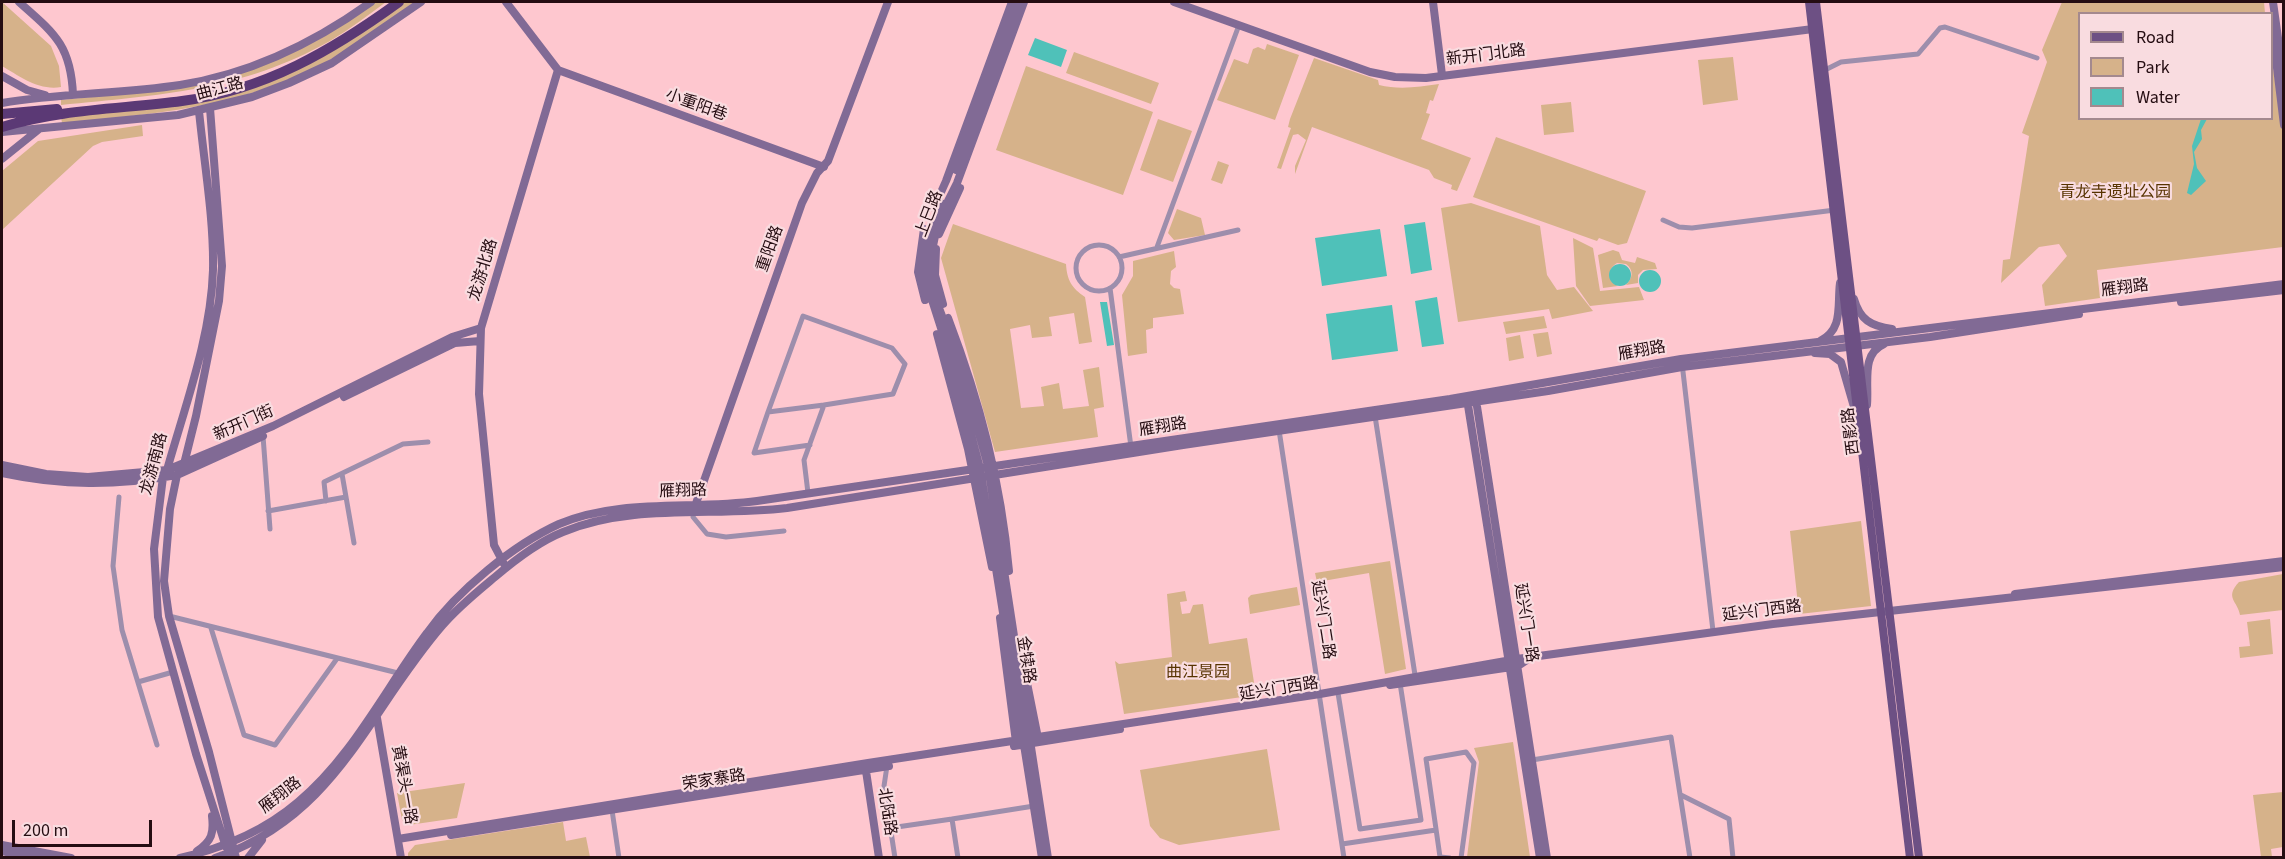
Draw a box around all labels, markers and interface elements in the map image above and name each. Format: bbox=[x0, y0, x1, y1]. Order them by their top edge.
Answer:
legend bbox=[2078, 12, 2273, 120]
text: Road bbox=[2136, 25, 2175, 50]
street label: 新开门北路 bbox=[1445, 42, 1527, 70]
text: Park bbox=[2136, 55, 2170, 80]
street label: 曲江路 bbox=[194, 75, 246, 105]
text: Water bbox=[2136, 85, 2180, 110]
street label: 小重阳巷 bbox=[663, 86, 729, 126]
park label: 青龙寺遗址公园 bbox=[2059, 183, 2171, 203]
street label: 上巳路 bbox=[912, 188, 948, 240]
street label: 重阳路 bbox=[754, 223, 788, 275]
street label: 龙游北路 bbox=[465, 237, 503, 303]
street label: 雁翔路 bbox=[2100, 277, 2150, 301]
street label: 雁翔路 bbox=[1617, 338, 1667, 366]
street label: 新开门街 bbox=[211, 402, 277, 446]
street label: 西影路 bbox=[1840, 406, 1864, 456]
street label: 雁翔路 bbox=[1138, 415, 1188, 441]
street label: 龙游南路 bbox=[137, 431, 173, 497]
street label: 雁翔路 bbox=[659, 482, 707, 502]
street label: 延兴门二路 bbox=[1306, 579, 1338, 661]
street label: 延兴门一路 bbox=[1509, 582, 1541, 664]
street label: 延兴门西路 bbox=[1721, 598, 1803, 626]
street label: 金犊路 bbox=[1012, 635, 1038, 685]
park label: 曲江景园 bbox=[1166, 663, 1230, 683]
street label: 延兴门西路 bbox=[1238, 674, 1320, 706]
street label: 黄渠头一路 bbox=[387, 744, 419, 826]
street label: 荣家寨路 bbox=[681, 767, 747, 795]
street label: 雁翔路 bbox=[256, 774, 306, 818]
street label: 北陆路 bbox=[873, 787, 899, 837]
scale bar bbox=[15, 808, 154, 846]
text: 200 m bbox=[23, 818, 68, 843]

